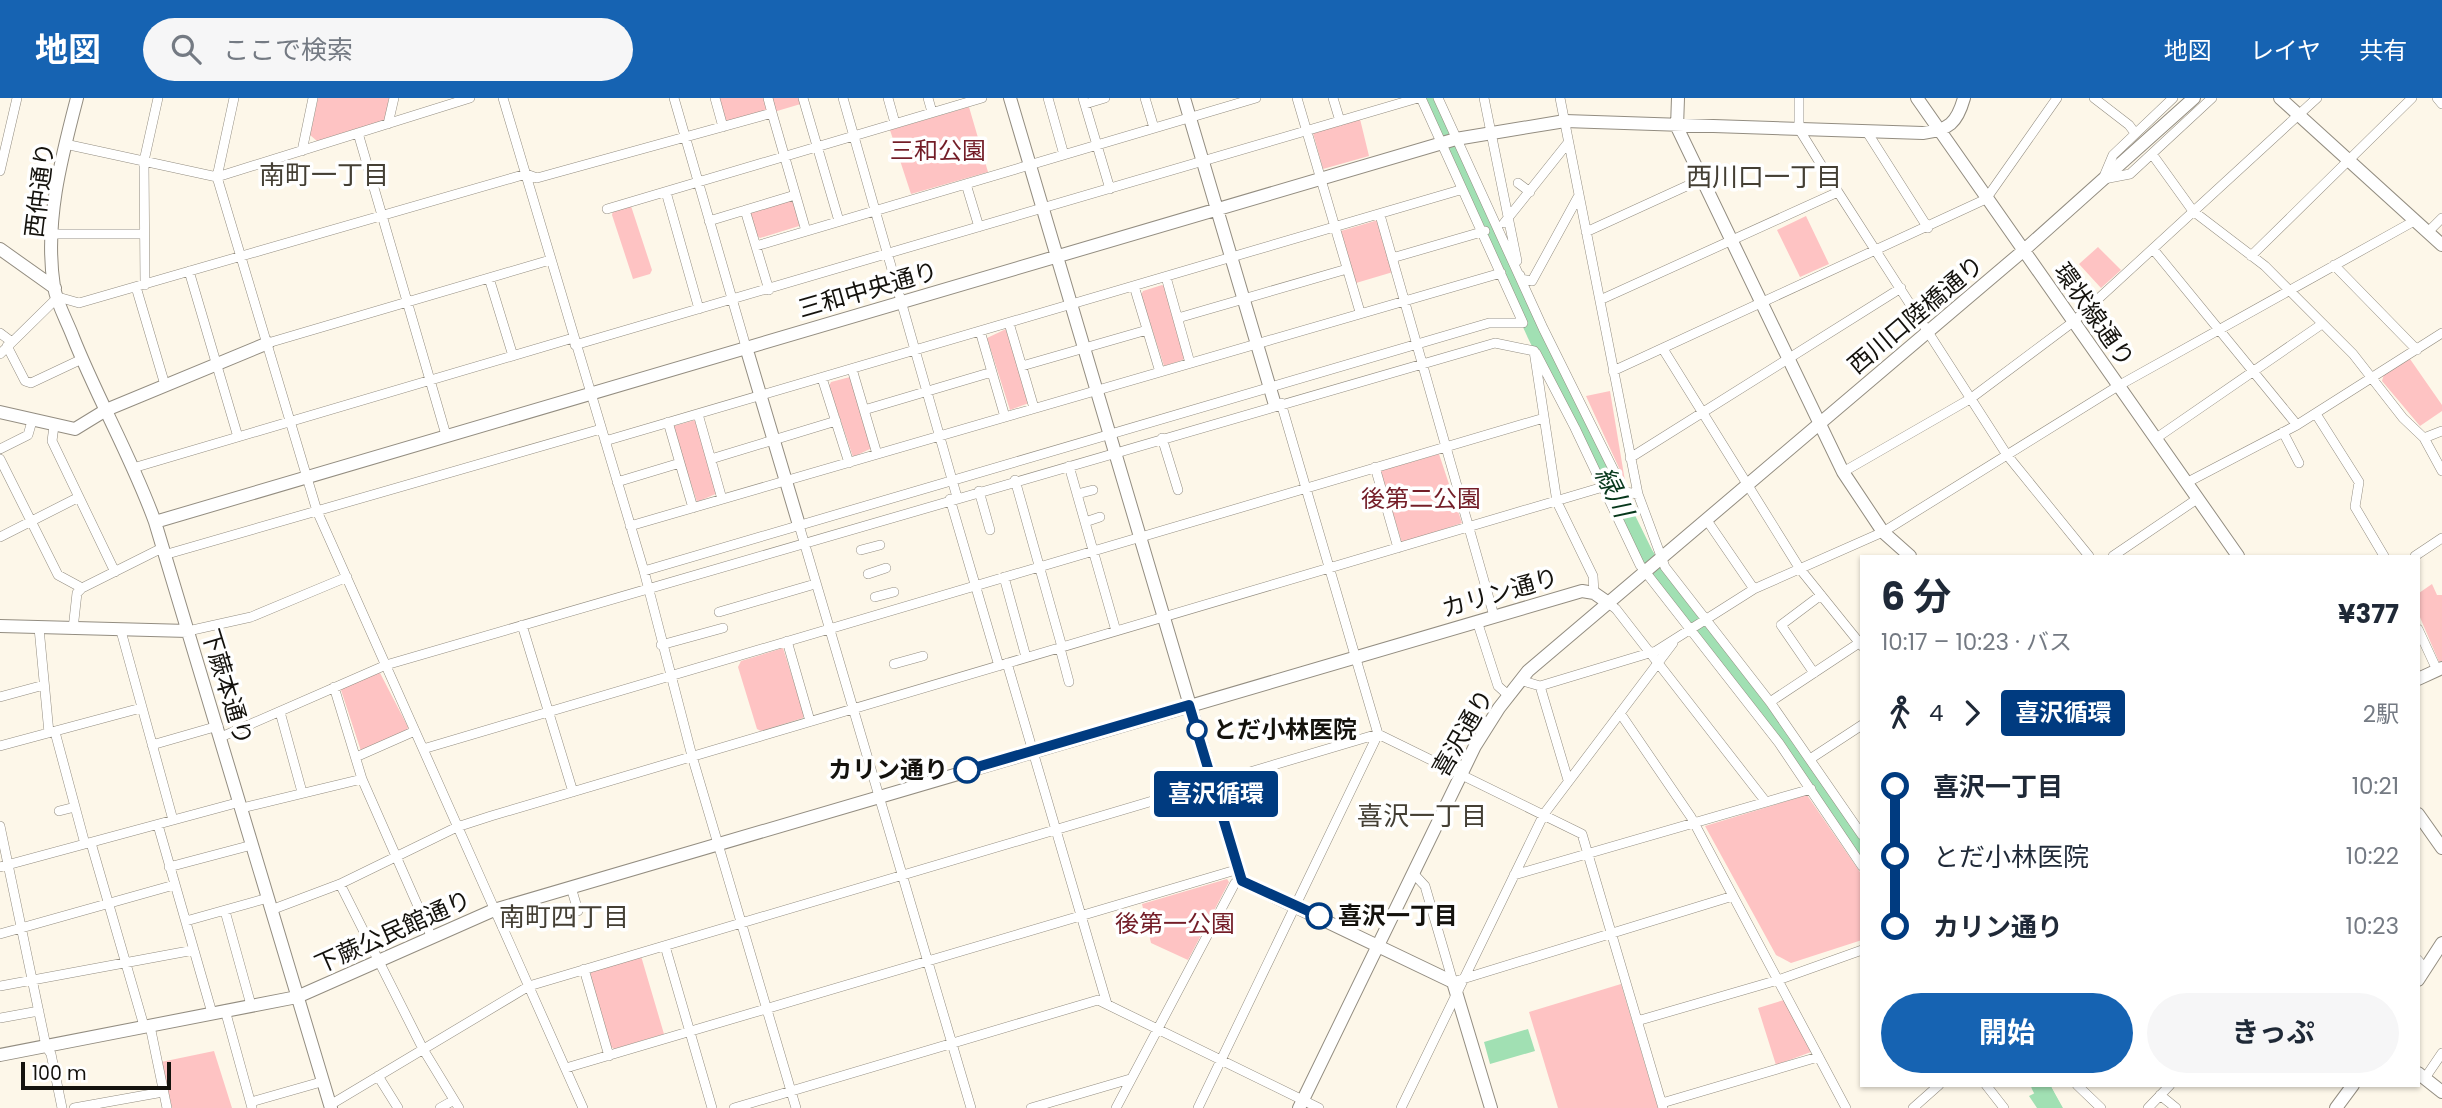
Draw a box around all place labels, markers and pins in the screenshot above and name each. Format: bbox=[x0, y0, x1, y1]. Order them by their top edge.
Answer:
place label: とだ小林医院 bbox=[1213, 713, 1357, 746]
marker: とだ小林医院 bbox=[1187, 720, 1207, 740]
place label: カリン通り bbox=[828, 753, 948, 786]
marker: カリン通り bbox=[954, 757, 980, 783]
place label: 喜沢一丁目 bbox=[1338, 899, 1458, 932]
marker: 喜沢一丁目 bbox=[1306, 903, 1332, 929]

